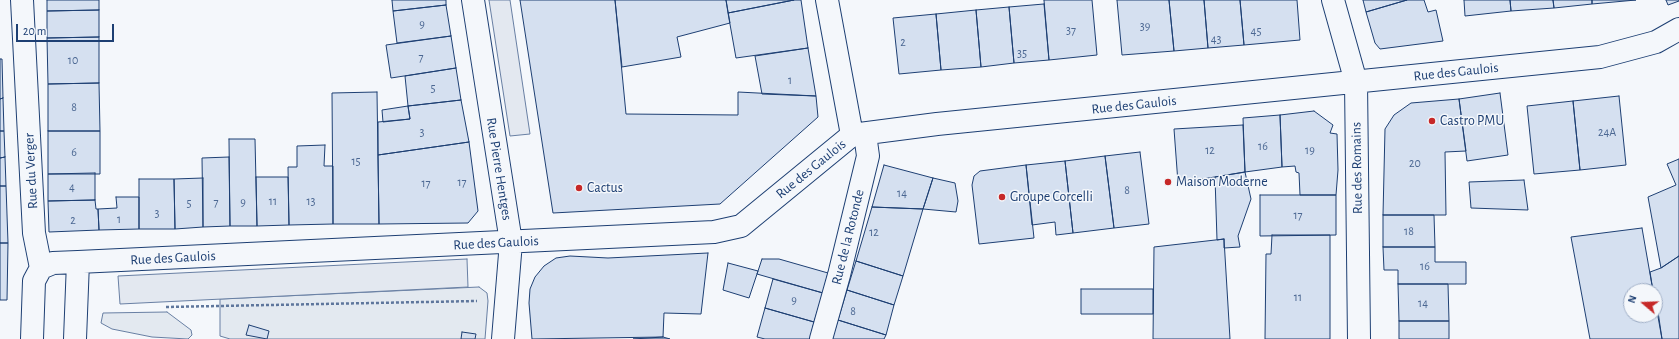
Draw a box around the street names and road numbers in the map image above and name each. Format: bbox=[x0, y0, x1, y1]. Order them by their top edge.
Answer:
street label: Rue des Gaulois bbox=[1413, 59, 1499, 85]
street label: Rue des Gaulois bbox=[1091, 92, 1177, 118]
street label: Rue Pierre Hentges bbox=[483, 116, 515, 222]
street label: Rue des Romains bbox=[1348, 122, 1366, 214]
street label: Rue du Verger bbox=[21, 133, 41, 209]
street label: Rue des Gaulois bbox=[773, 136, 849, 202]
street label: Rue de la Rotonde bbox=[828, 188, 868, 286]
street label: Rue des Gaulois bbox=[453, 232, 539, 254]
street label: Rue des Gaulois bbox=[130, 247, 216, 269]

